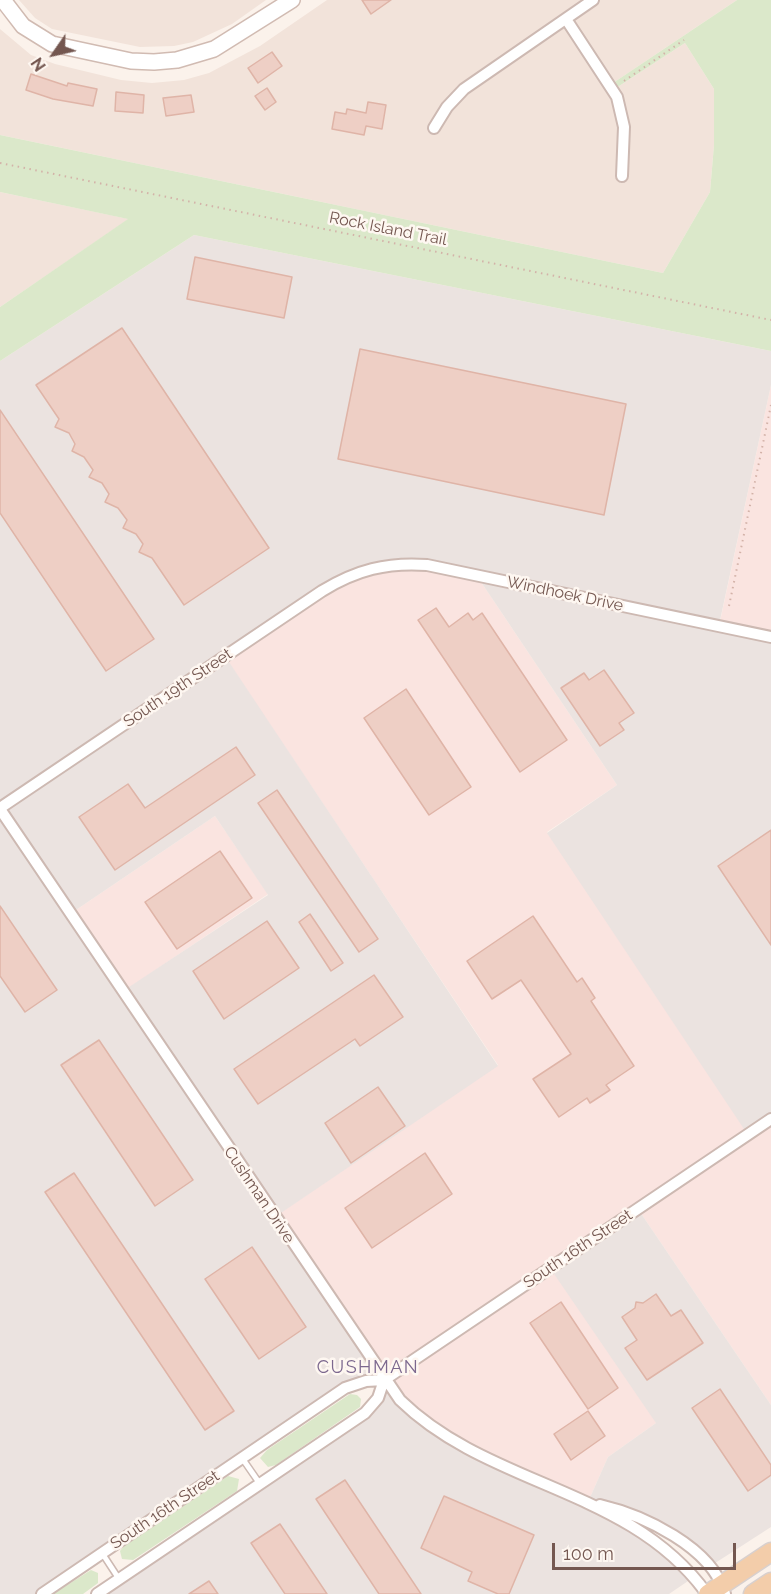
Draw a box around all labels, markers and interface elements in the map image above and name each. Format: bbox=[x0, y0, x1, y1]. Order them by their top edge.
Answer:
north arrow bbox=[24, 24, 84, 84]
text: N bbox=[27, 54, 50, 75]
street label: Rock Island Trail bbox=[327, 208, 449, 250]
street label: Windhoek Drive bbox=[505, 572, 625, 616]
street label: South 19th Street bbox=[120, 645, 236, 731]
street label: Cushman Drive bbox=[220, 1143, 298, 1247]
street label: South 16th Street bbox=[520, 1205, 636, 1293]
district label: CUSHMAN bbox=[317, 1357, 419, 1379]
street label: South 16th Street bbox=[107, 1466, 223, 1554]
scale bar bbox=[555, 1531, 740, 1569]
text: 100 m bbox=[563, 1543, 614, 1564]

